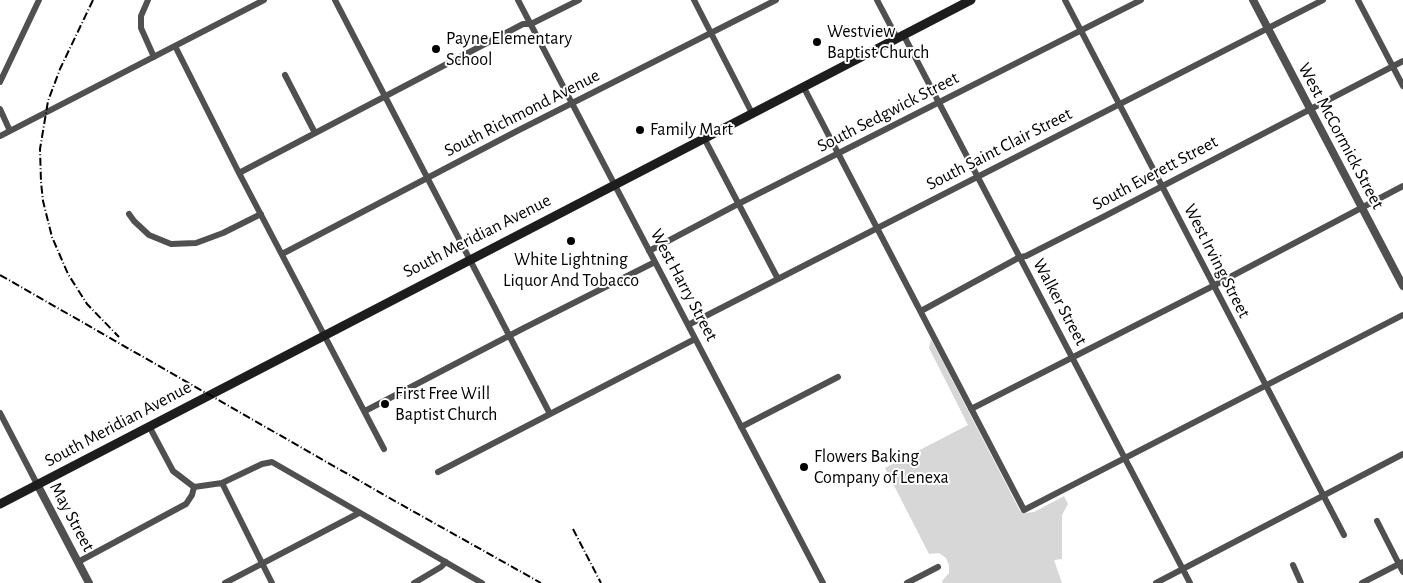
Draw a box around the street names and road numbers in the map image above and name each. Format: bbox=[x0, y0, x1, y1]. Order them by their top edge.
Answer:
street label: West McCormick Street bbox=[1293, 59, 1389, 213]
street label: South Richmond Avenue bbox=[441, 64, 603, 162]
street label: South Sedgwick Street bbox=[814, 67, 962, 157]
street label: South Saint Clair Street bbox=[923, 103, 1075, 195]
street label: South Everett Street bbox=[1089, 131, 1221, 215]
street label: South Meridian Avenue bbox=[399, 189, 555, 283]
street label: West Irving Street bbox=[1179, 200, 1255, 322]
street label: West Harry Street bbox=[645, 225, 723, 345]
street label: Walker Street bbox=[1028, 255, 1092, 349]
street label: South Meridian Avenue bbox=[41, 376, 195, 472]
street label: May Street bbox=[45, 479, 99, 555]

